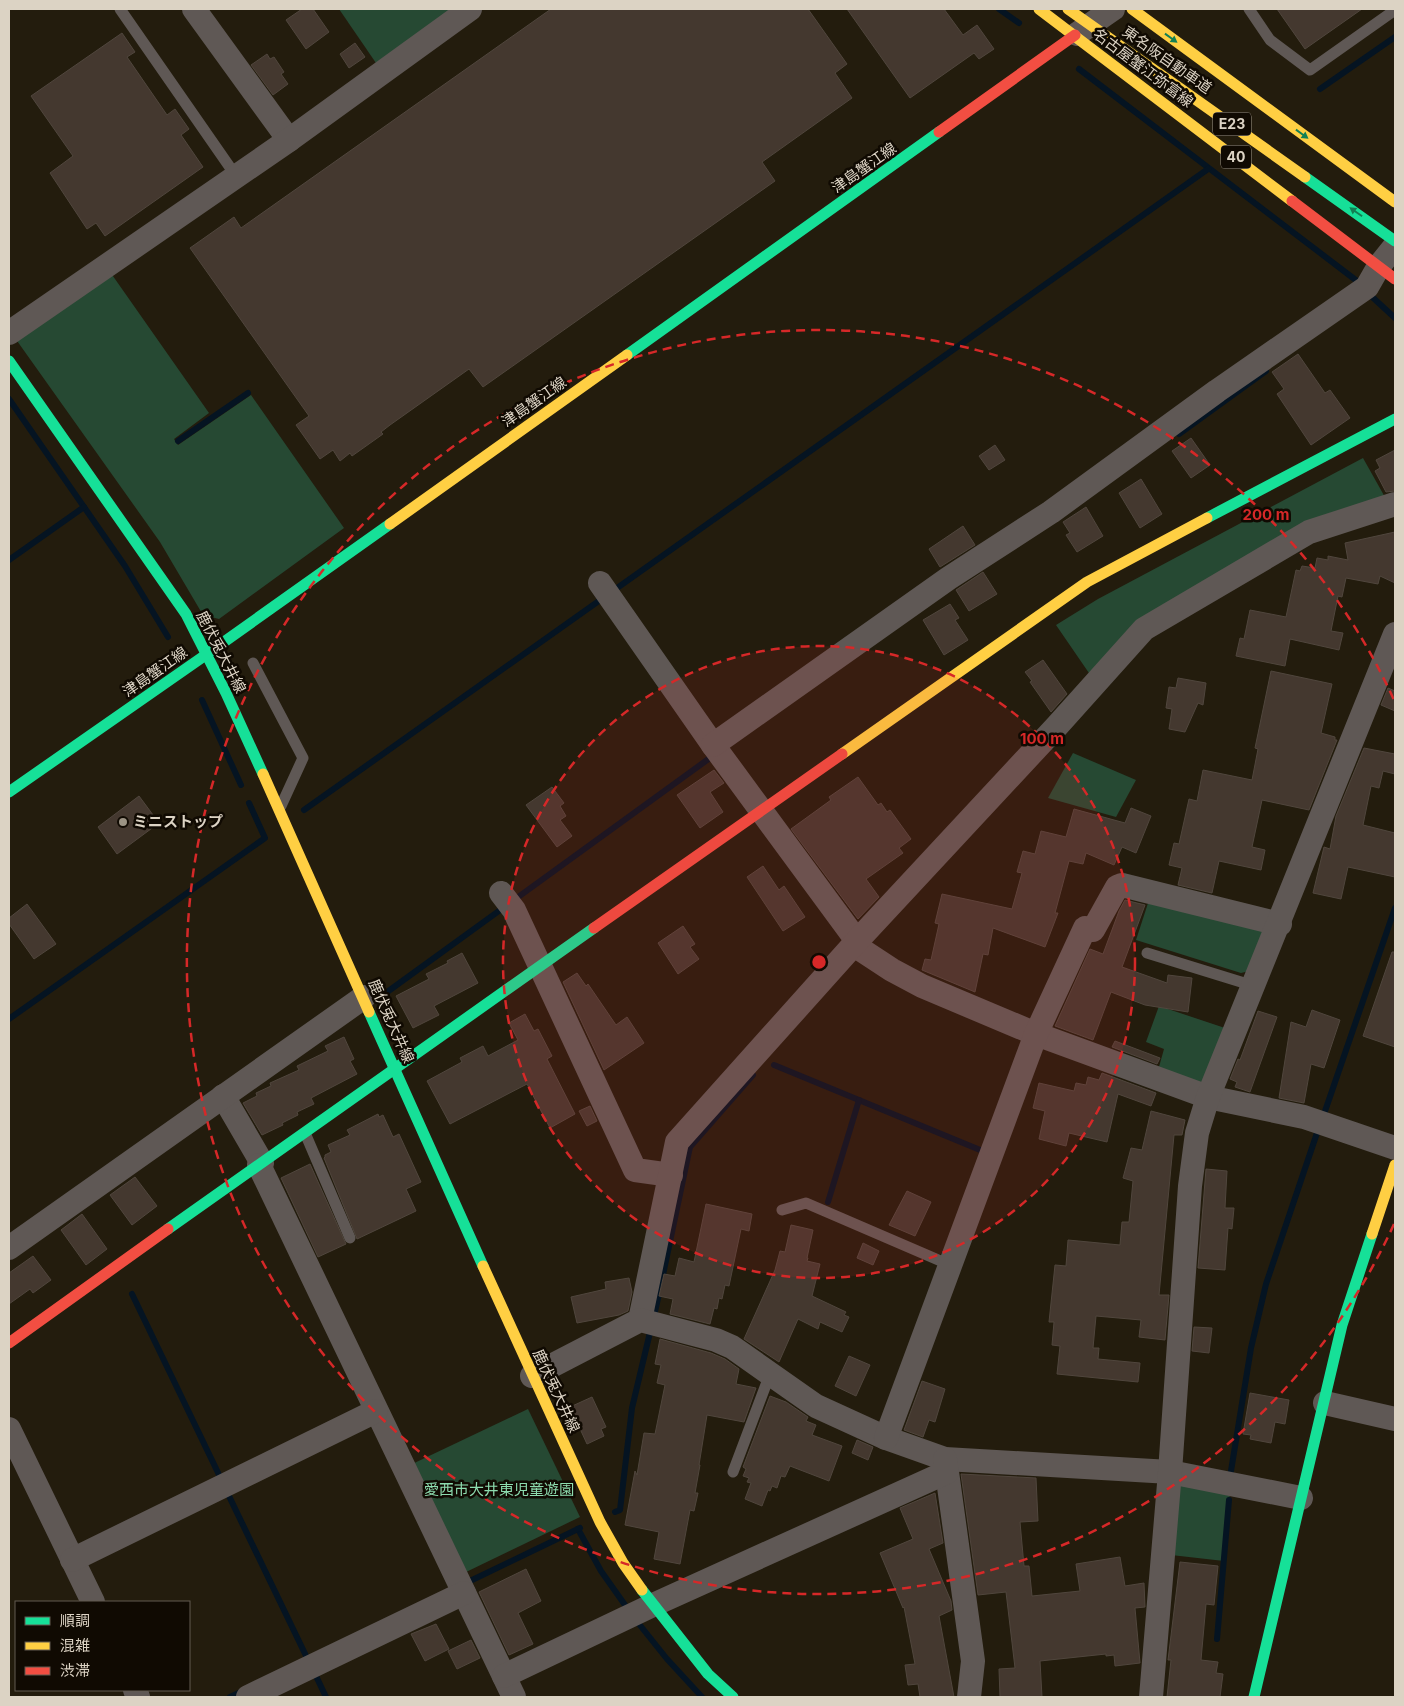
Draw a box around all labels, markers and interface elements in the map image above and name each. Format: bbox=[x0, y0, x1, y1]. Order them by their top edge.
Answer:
street label: 東名阪自動車道 bbox=[1119, 22, 1216, 97]
street label: 名古屋蟹江弥富線 bbox=[1090, 24, 1197, 111]
one-way arrow bbox=[1164, 32, 1177, 43]
road number: E23 bbox=[1213, 112, 1251, 136]
one-way arrow bbox=[1295, 129, 1309, 139]
street label: 津島蟹江線 bbox=[828, 138, 900, 197]
road number: 40 bbox=[1221, 146, 1251, 168]
one-way arrow bbox=[1349, 207, 1363, 217]
street label: 津島蟹江線 bbox=[498, 372, 570, 431]
text: 200 m bbox=[1243, 505, 1289, 524]
street label: 鹿伏兎大井線 bbox=[193, 607, 250, 696]
street label: 津島蟹江線 bbox=[119, 642, 191, 701]
text: 100 m bbox=[1020, 729, 1064, 748]
place label: ミニストップ bbox=[133, 812, 223, 831]
marker: ミニストップ bbox=[117, 816, 129, 828]
centre of rings bbox=[810, 953, 828, 971]
street label: 鹿伏兎大井線 bbox=[364, 976, 418, 1066]
street label: 鹿伏兎大井線 bbox=[529, 1346, 584, 1436]
park label: 愛西市大井東児童遊園 bbox=[424, 1480, 574, 1499]
legend bbox=[15, 1601, 190, 1691]
text: 順調 bbox=[60, 1611, 90, 1630]
text: 混雑 bbox=[60, 1636, 90, 1655]
text: 渋滞 bbox=[60, 1661, 90, 1680]

